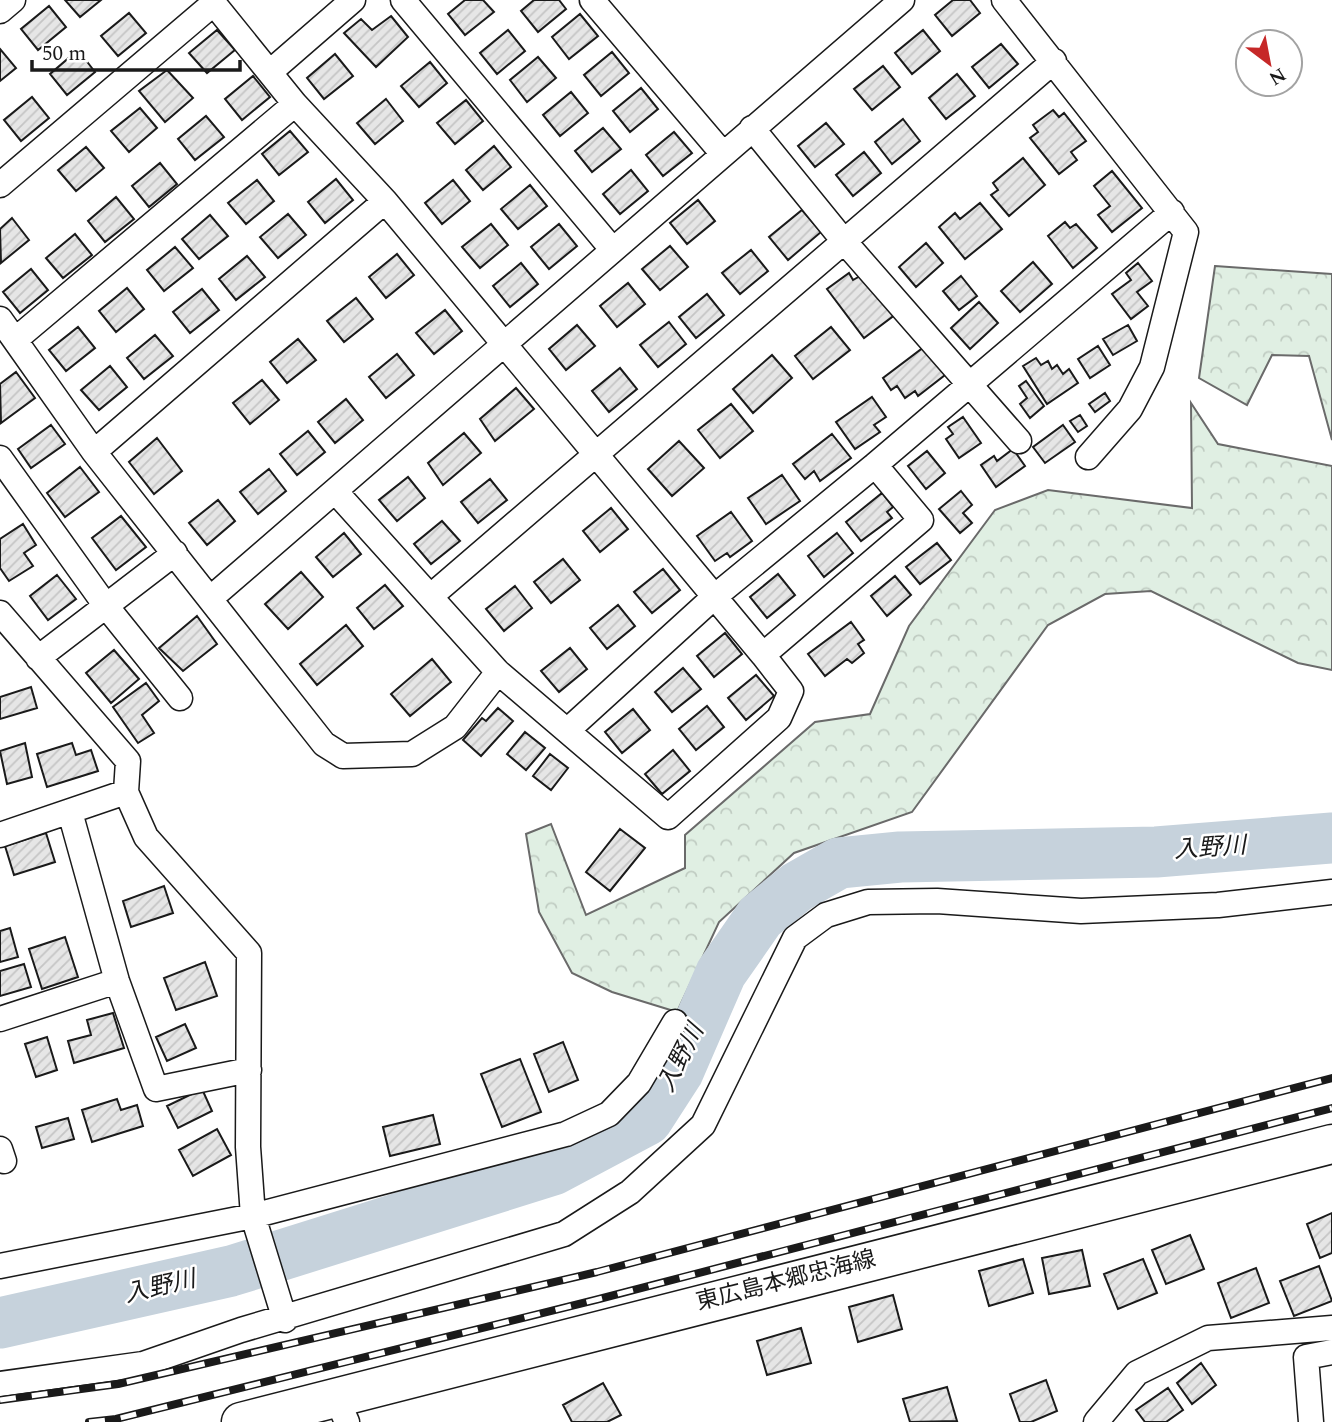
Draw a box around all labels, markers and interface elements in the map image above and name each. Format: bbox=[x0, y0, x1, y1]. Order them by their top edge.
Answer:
scale bar bbox=[32, 28, 240, 72]
north arrow bbox=[1234, 28, 1304, 98]
text: 50 m bbox=[42, 38, 86, 70]
text: N bbox=[1263, 60, 1291, 93]
water label: 入野川 bbox=[1173, 827, 1250, 868]
water label: 入野川 bbox=[649, 1015, 715, 1098]
street label: 東広島本郷忠海線 bbox=[692, 1242, 880, 1320]
water label: 入野川 bbox=[121, 1261, 202, 1313]

